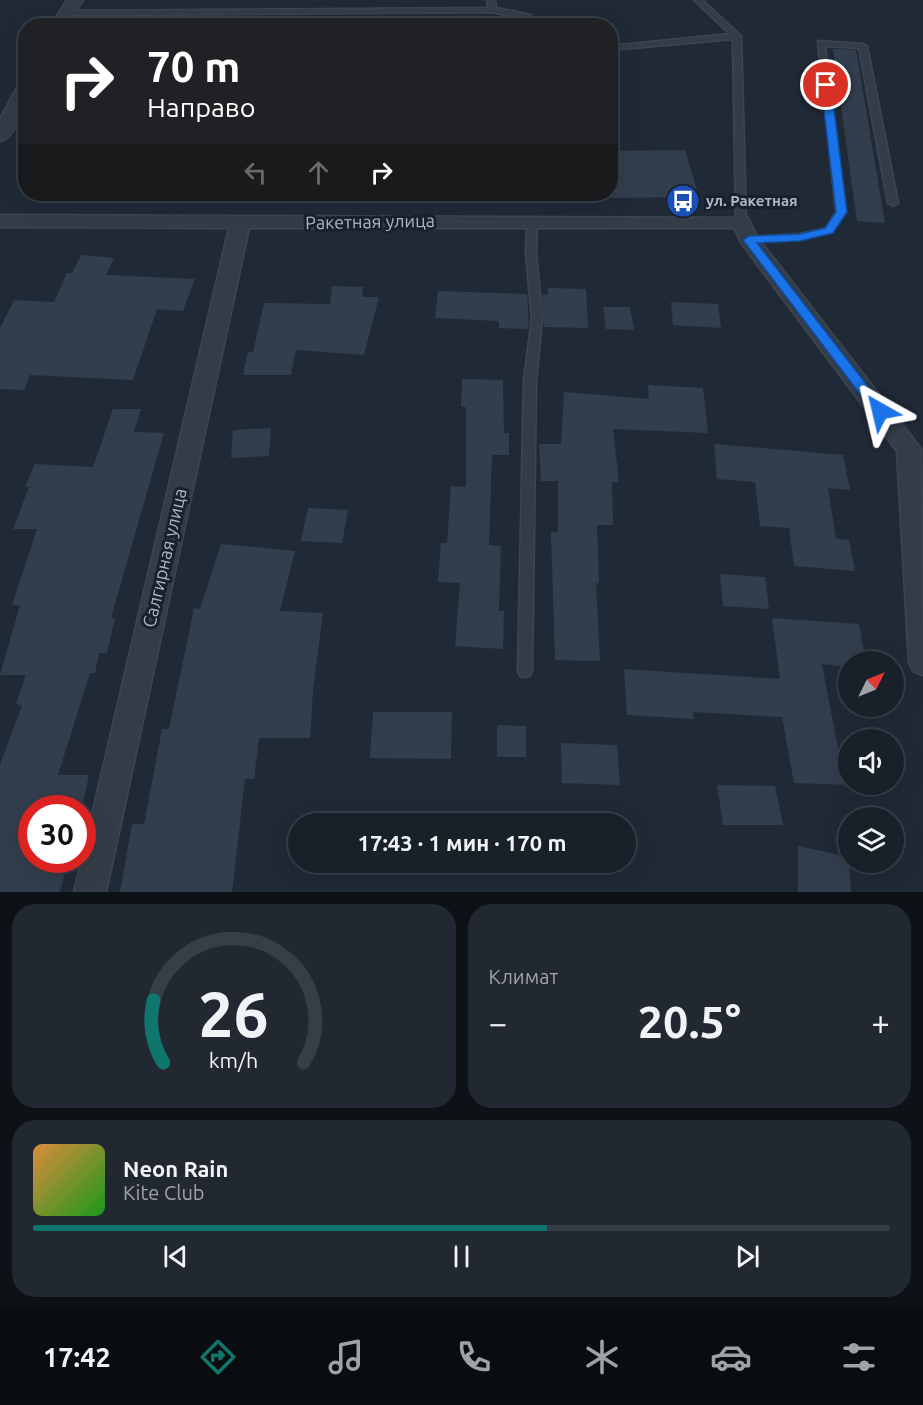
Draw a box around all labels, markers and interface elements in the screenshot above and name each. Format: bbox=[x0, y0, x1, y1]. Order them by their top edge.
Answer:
icon: right bbox=[48, 42, 126, 120]
text: 70 m bbox=[147, 43, 241, 90]
pin bbox=[800, 59, 851, 110]
icon: arrive bbox=[809, 68, 842, 101]
text: Направо bbox=[147, 92, 256, 122]
icon: left bbox=[239, 156, 272, 189]
icon: ahead bbox=[302, 156, 335, 189]
icon: right bbox=[365, 156, 398, 189]
bus stop icon: ул. Ракетная bbox=[665, 183, 701, 219]
place label: ул. Ракетная bbox=[706, 192, 798, 209]
street label: Ракетная улица bbox=[305, 210, 435, 232]
position arrow bbox=[848, 379, 912, 443]
street label: Салгирная улица bbox=[138, 486, 190, 629]
north arrow bbox=[838, 651, 904, 717]
map controls bbox=[838, 651, 904, 873]
button: sound bbox=[838, 729, 904, 795]
speed limit sign: 30 bbox=[18, 795, 96, 873]
button: layers bbox=[838, 807, 904, 873]
text: 17:43 · 1 мин · 170 m bbox=[358, 830, 566, 855]
text: Климат bbox=[489, 965, 558, 988]
text: 26 bbox=[199, 979, 269, 1049]
text: 20.5° bbox=[638, 996, 741, 1047]
text: − bbox=[489, 1004, 507, 1041]
text: + bbox=[871, 1004, 890, 1041]
text: km/h bbox=[209, 1048, 258, 1072]
text: Neon Rain bbox=[123, 1156, 228, 1181]
text: Kite Club bbox=[123, 1181, 205, 1204]
icon: previous bbox=[159, 1240, 192, 1273]
icon: pause bbox=[445, 1240, 478, 1273]
icon: next bbox=[731, 1240, 764, 1273]
icon: directions bbox=[197, 1336, 239, 1378]
icon: music bbox=[325, 1336, 367, 1378]
icon: phone bbox=[453, 1336, 495, 1378]
icon: climate bbox=[581, 1336, 623, 1378]
icon: car bbox=[710, 1336, 752, 1378]
icon: filters bbox=[838, 1336, 880, 1378]
text: 17:42 bbox=[43, 1342, 111, 1372]

